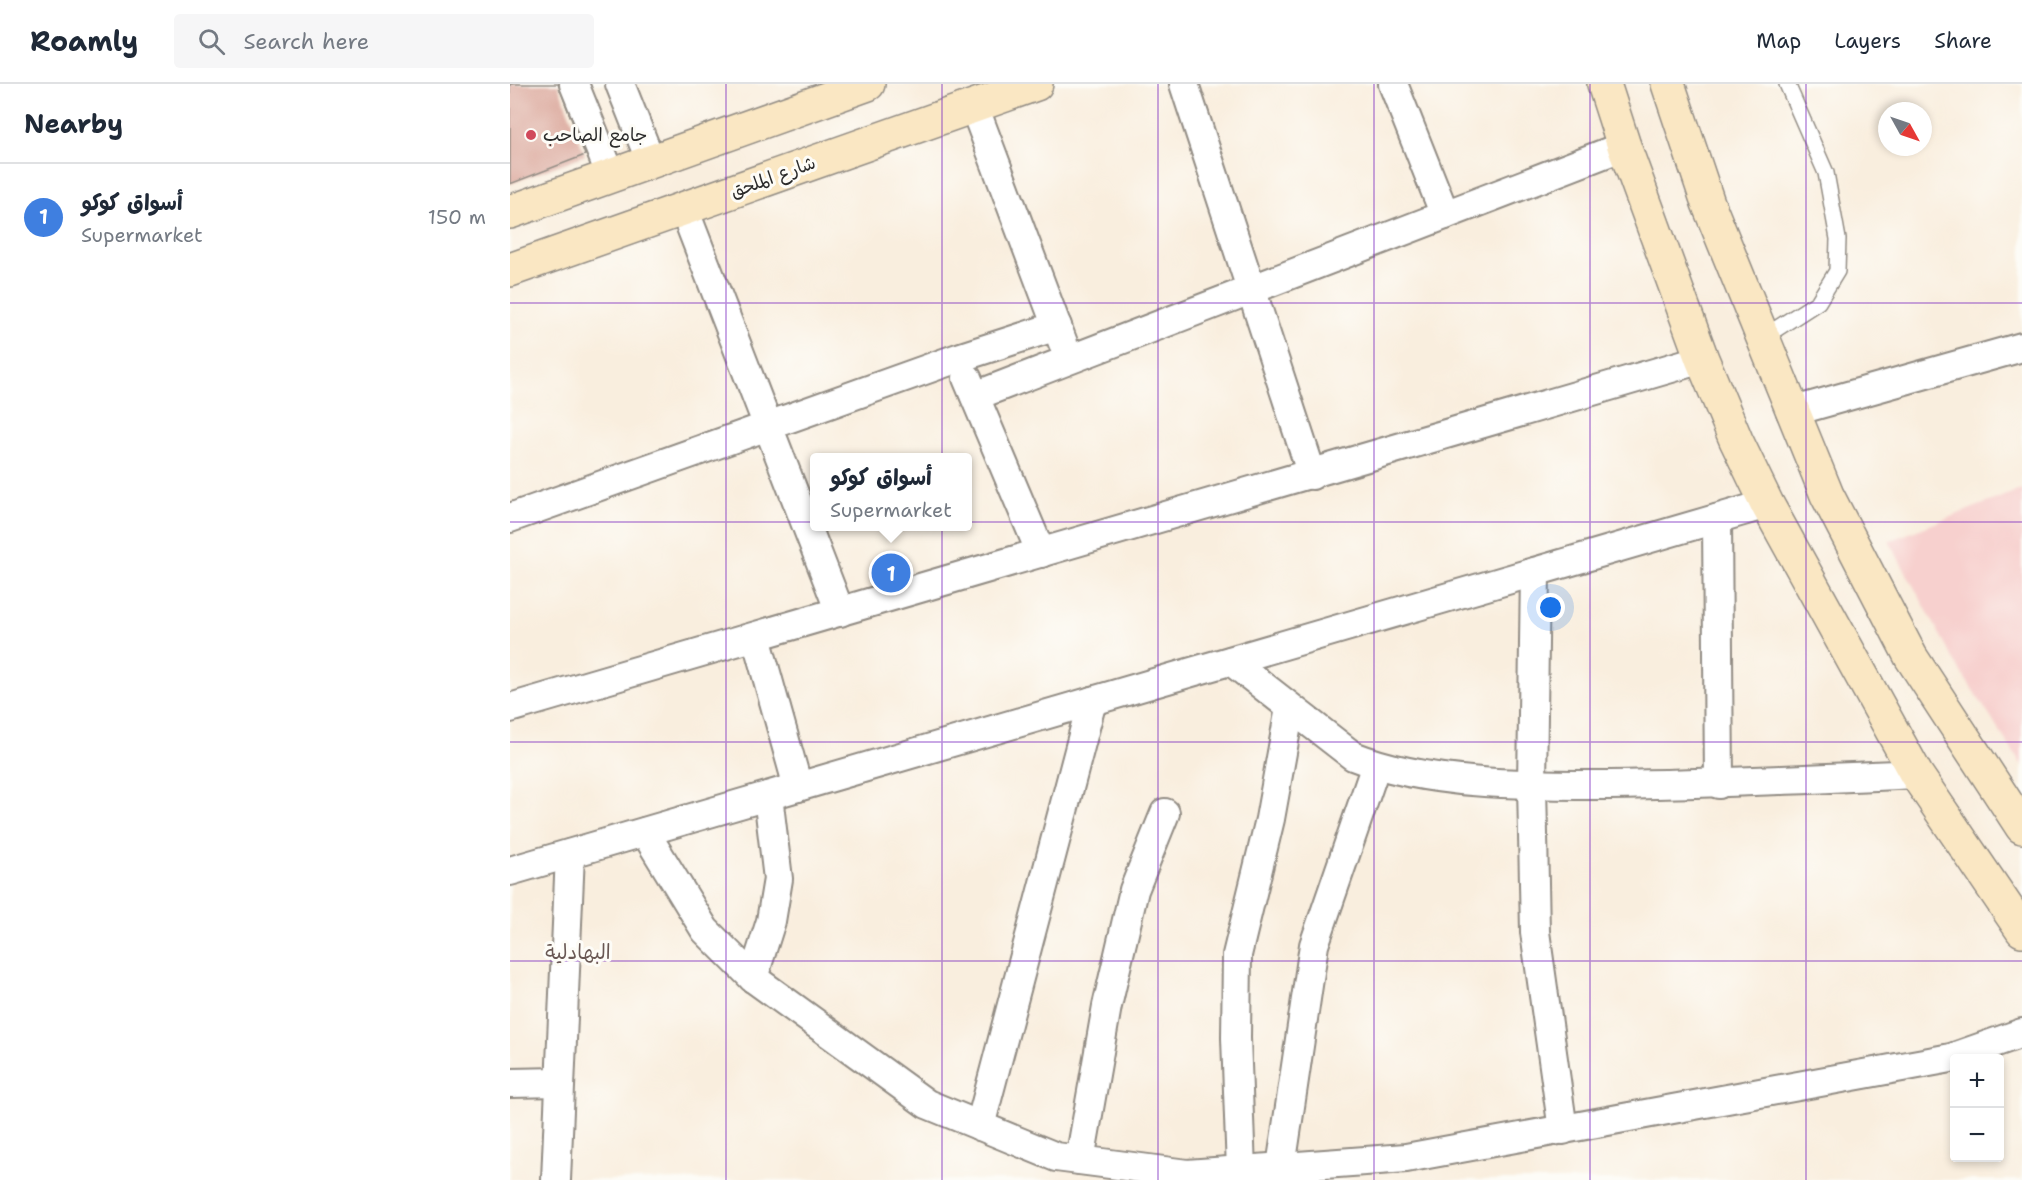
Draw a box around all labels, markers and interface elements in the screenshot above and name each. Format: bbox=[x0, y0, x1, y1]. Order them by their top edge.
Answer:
search box bbox=[174, 14, 594, 68]
text: Roamly bbox=[30, 22, 138, 60]
icon: search bbox=[195, 25, 228, 58]
text: Search here bbox=[243, 27, 369, 56]
text: Map bbox=[1756, 27, 1801, 55]
text: Layers bbox=[1834, 27, 1901, 55]
text: Share bbox=[1934, 27, 1992, 55]
north arrow bbox=[1878, 102, 1932, 156]
text: Nearby bbox=[24, 106, 123, 141]
place label: جامع الصاحب bbox=[543, 123, 647, 148]
marker: جامع الصاحب bbox=[524, 128, 538, 142]
street label: شارع الملحق bbox=[727, 150, 819, 204]
text: أسواق كوكو bbox=[81, 188, 183, 217]
text: 1 bbox=[39, 204, 48, 230]
text: 150 m bbox=[428, 204, 486, 230]
text: Supermarket bbox=[81, 222, 203, 248]
popup bbox=[810, 453, 972, 531]
text: أسواق كوكو bbox=[830, 463, 932, 492]
text: Supermarket bbox=[830, 497, 952, 523]
pin: 1 bbox=[872, 550, 910, 596]
your location bbox=[1536, 593, 1565, 622]
district label: البهادلية bbox=[545, 939, 611, 965]
map controls bbox=[1950, 1054, 2004, 1162]
button: + bbox=[1950, 1054, 2004, 1108]
button: − bbox=[1950, 1108, 2004, 1162]

